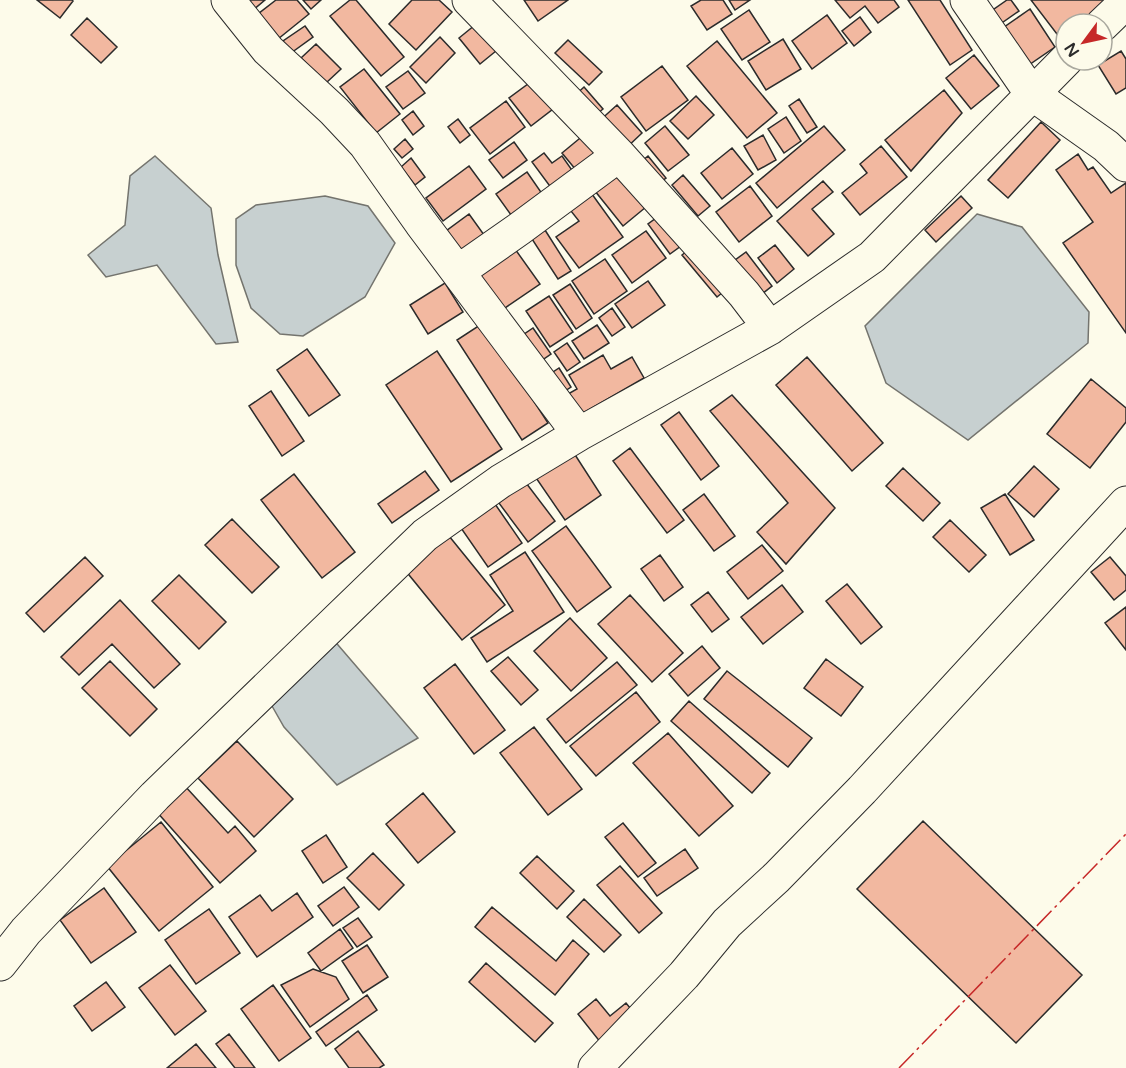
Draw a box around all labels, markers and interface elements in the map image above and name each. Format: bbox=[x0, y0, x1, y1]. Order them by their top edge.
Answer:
north arrow bbox=[1054, 12, 1114, 72]
text: N bbox=[1060, 39, 1084, 60]

